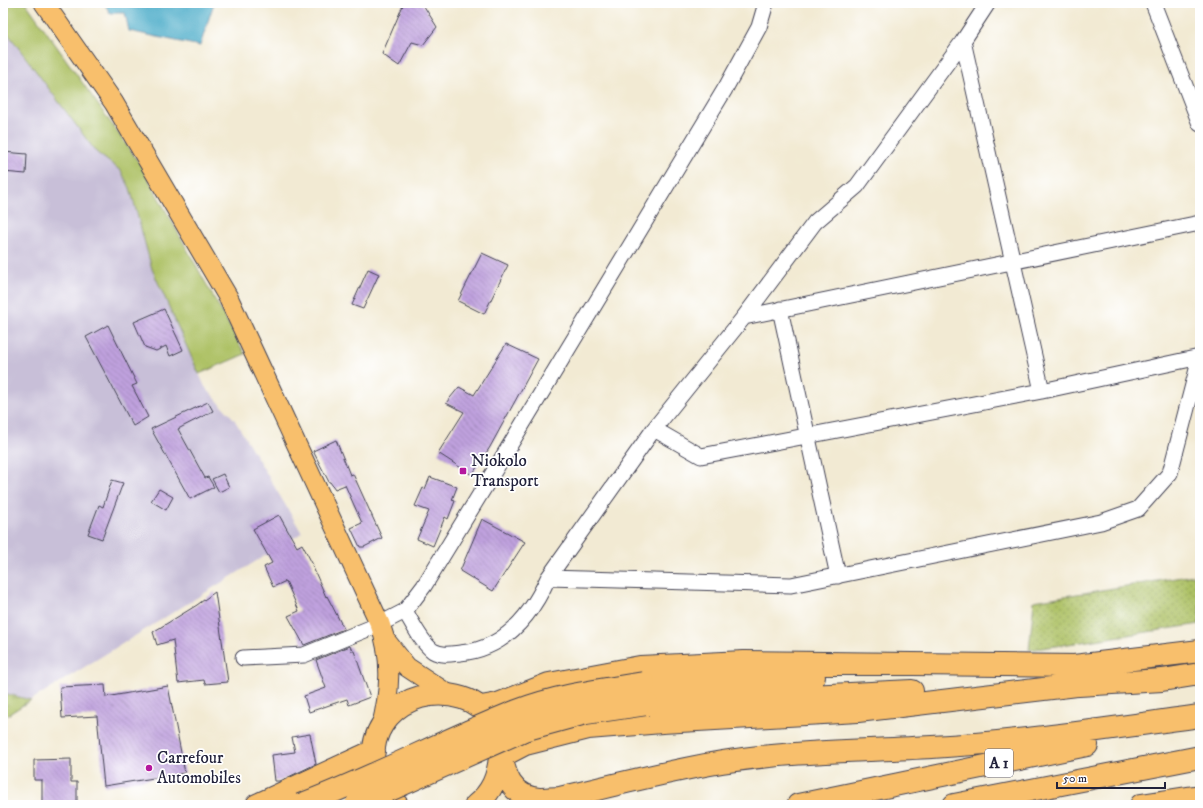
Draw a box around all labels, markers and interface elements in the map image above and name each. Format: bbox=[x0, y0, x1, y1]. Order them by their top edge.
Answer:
place label: Niokolo Transport bbox=[471, 450, 539, 492]
marker: Niokolo Transport bbox=[458, 466, 468, 476]
place label: Carrefour Automobiles bbox=[157, 747, 241, 789]
road number: A 1 bbox=[985, 749, 1013, 777]
marker: Carrefour Automobiles bbox=[144, 763, 154, 773]
scale bar bbox=[1057, 764, 1165, 790]
text: 50 m bbox=[1063, 771, 1087, 786]

